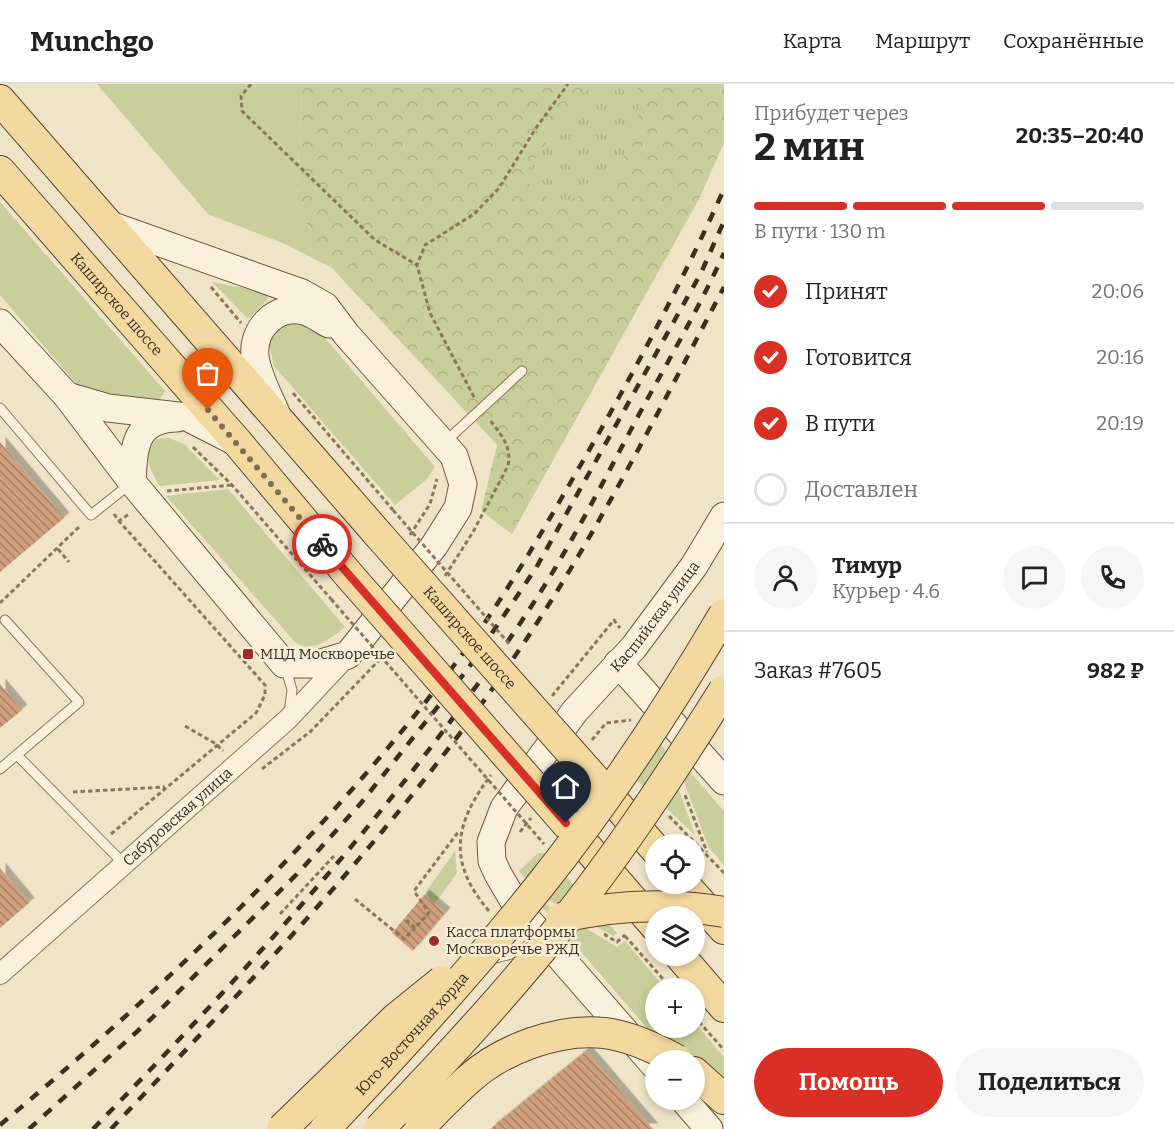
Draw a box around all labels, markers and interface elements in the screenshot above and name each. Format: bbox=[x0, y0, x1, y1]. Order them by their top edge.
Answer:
text: Munchgo bbox=[30, 25, 154, 58]
text: Карта bbox=[783, 28, 842, 54]
text: Маршрут bbox=[875, 28, 970, 54]
text: Сохранённые bbox=[1003, 28, 1144, 54]
text: Прибудет через bbox=[754, 101, 909, 125]
text: 20:35–20:40 bbox=[1016, 122, 1144, 149]
text: 2 мин bbox=[754, 124, 865, 170]
text: В пути · 130 m bbox=[754, 219, 886, 243]
street label: Каширское шоссе bbox=[67, 249, 166, 359]
icon: check bbox=[754, 275, 787, 308]
text: Принят bbox=[805, 278, 888, 305]
text: 20:06 bbox=[1092, 279, 1144, 303]
icon: check bbox=[754, 341, 787, 374]
text: Готовится bbox=[805, 344, 912, 371]
text: 20:16 bbox=[1096, 345, 1144, 369]
pin bbox=[182, 348, 233, 410]
icon: bag bbox=[191, 357, 224, 390]
icon: check bbox=[754, 407, 787, 440]
text: В пути bbox=[805, 410, 875, 437]
text: 20:19 bbox=[1096, 411, 1144, 435]
text: Доставлен bbox=[805, 476, 918, 503]
courier bbox=[292, 514, 352, 574]
icon: bike bbox=[306, 528, 339, 561]
button: person bbox=[754, 546, 817, 609]
button: chat bbox=[1003, 546, 1066, 609]
button: phone bbox=[1081, 546, 1144, 609]
text: Тимур bbox=[832, 552, 902, 579]
street label: Каспийская улица bbox=[607, 558, 703, 676]
text: Курьер · 4.6 bbox=[832, 579, 940, 603]
street label: Каширское шоссе bbox=[420, 583, 520, 693]
place label: МЦД Москворечье bbox=[260, 645, 395, 663]
marker: МЦД Москворечье bbox=[241, 647, 255, 661]
text: Заказ #7605 bbox=[754, 657, 882, 684]
text: 982 ₽ bbox=[1087, 657, 1144, 684]
pin bbox=[540, 761, 591, 823]
street label: Сабуровская улица bbox=[119, 764, 236, 870]
icon: home bbox=[549, 770, 582, 803]
map controls bbox=[645, 834, 705, 1110]
button: locate bbox=[645, 834, 705, 894]
button: layers bbox=[645, 906, 705, 966]
place label: Касса платформы Москворечье РЖД bbox=[446, 923, 579, 958]
marker: Касса платформы Москворечье РЖД bbox=[427, 934, 441, 948]
street label: Юго-Восточная хорда bbox=[352, 969, 472, 1099]
button: + bbox=[645, 978, 705, 1038]
button: Помощь bbox=[754, 1048, 943, 1117]
button: Поделиться bbox=[955, 1048, 1144, 1117]
button: − bbox=[645, 1050, 705, 1110]

